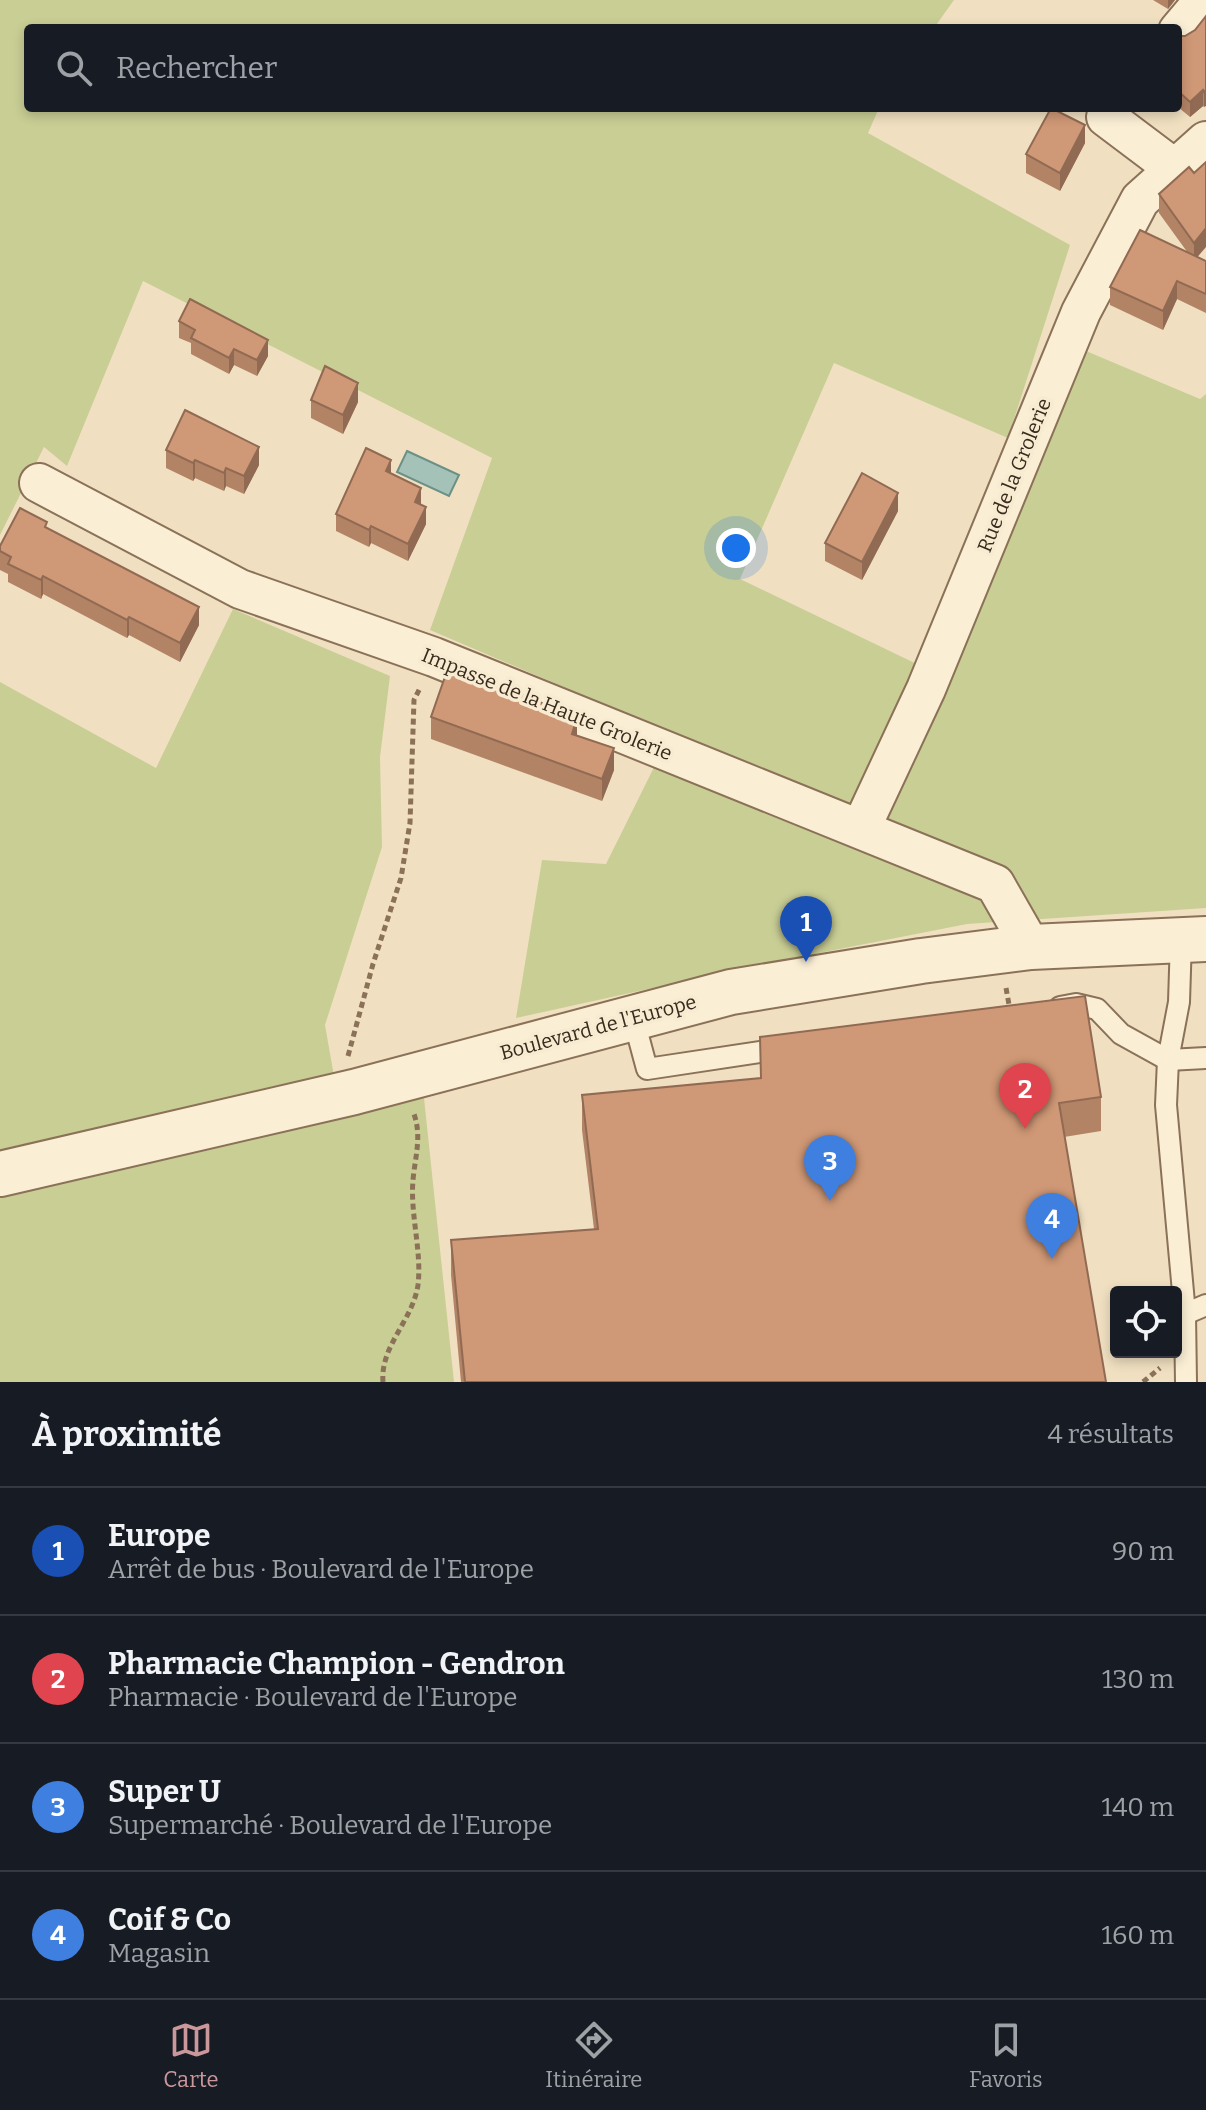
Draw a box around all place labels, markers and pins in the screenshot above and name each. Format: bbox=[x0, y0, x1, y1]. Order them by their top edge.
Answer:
pin: 1 bbox=[780, 896, 832, 962]
pin: 2 bbox=[999, 1063, 1051, 1129]
pin: 3 bbox=[804, 1135, 856, 1201]
pin: 4 bbox=[1026, 1193, 1078, 1259]

